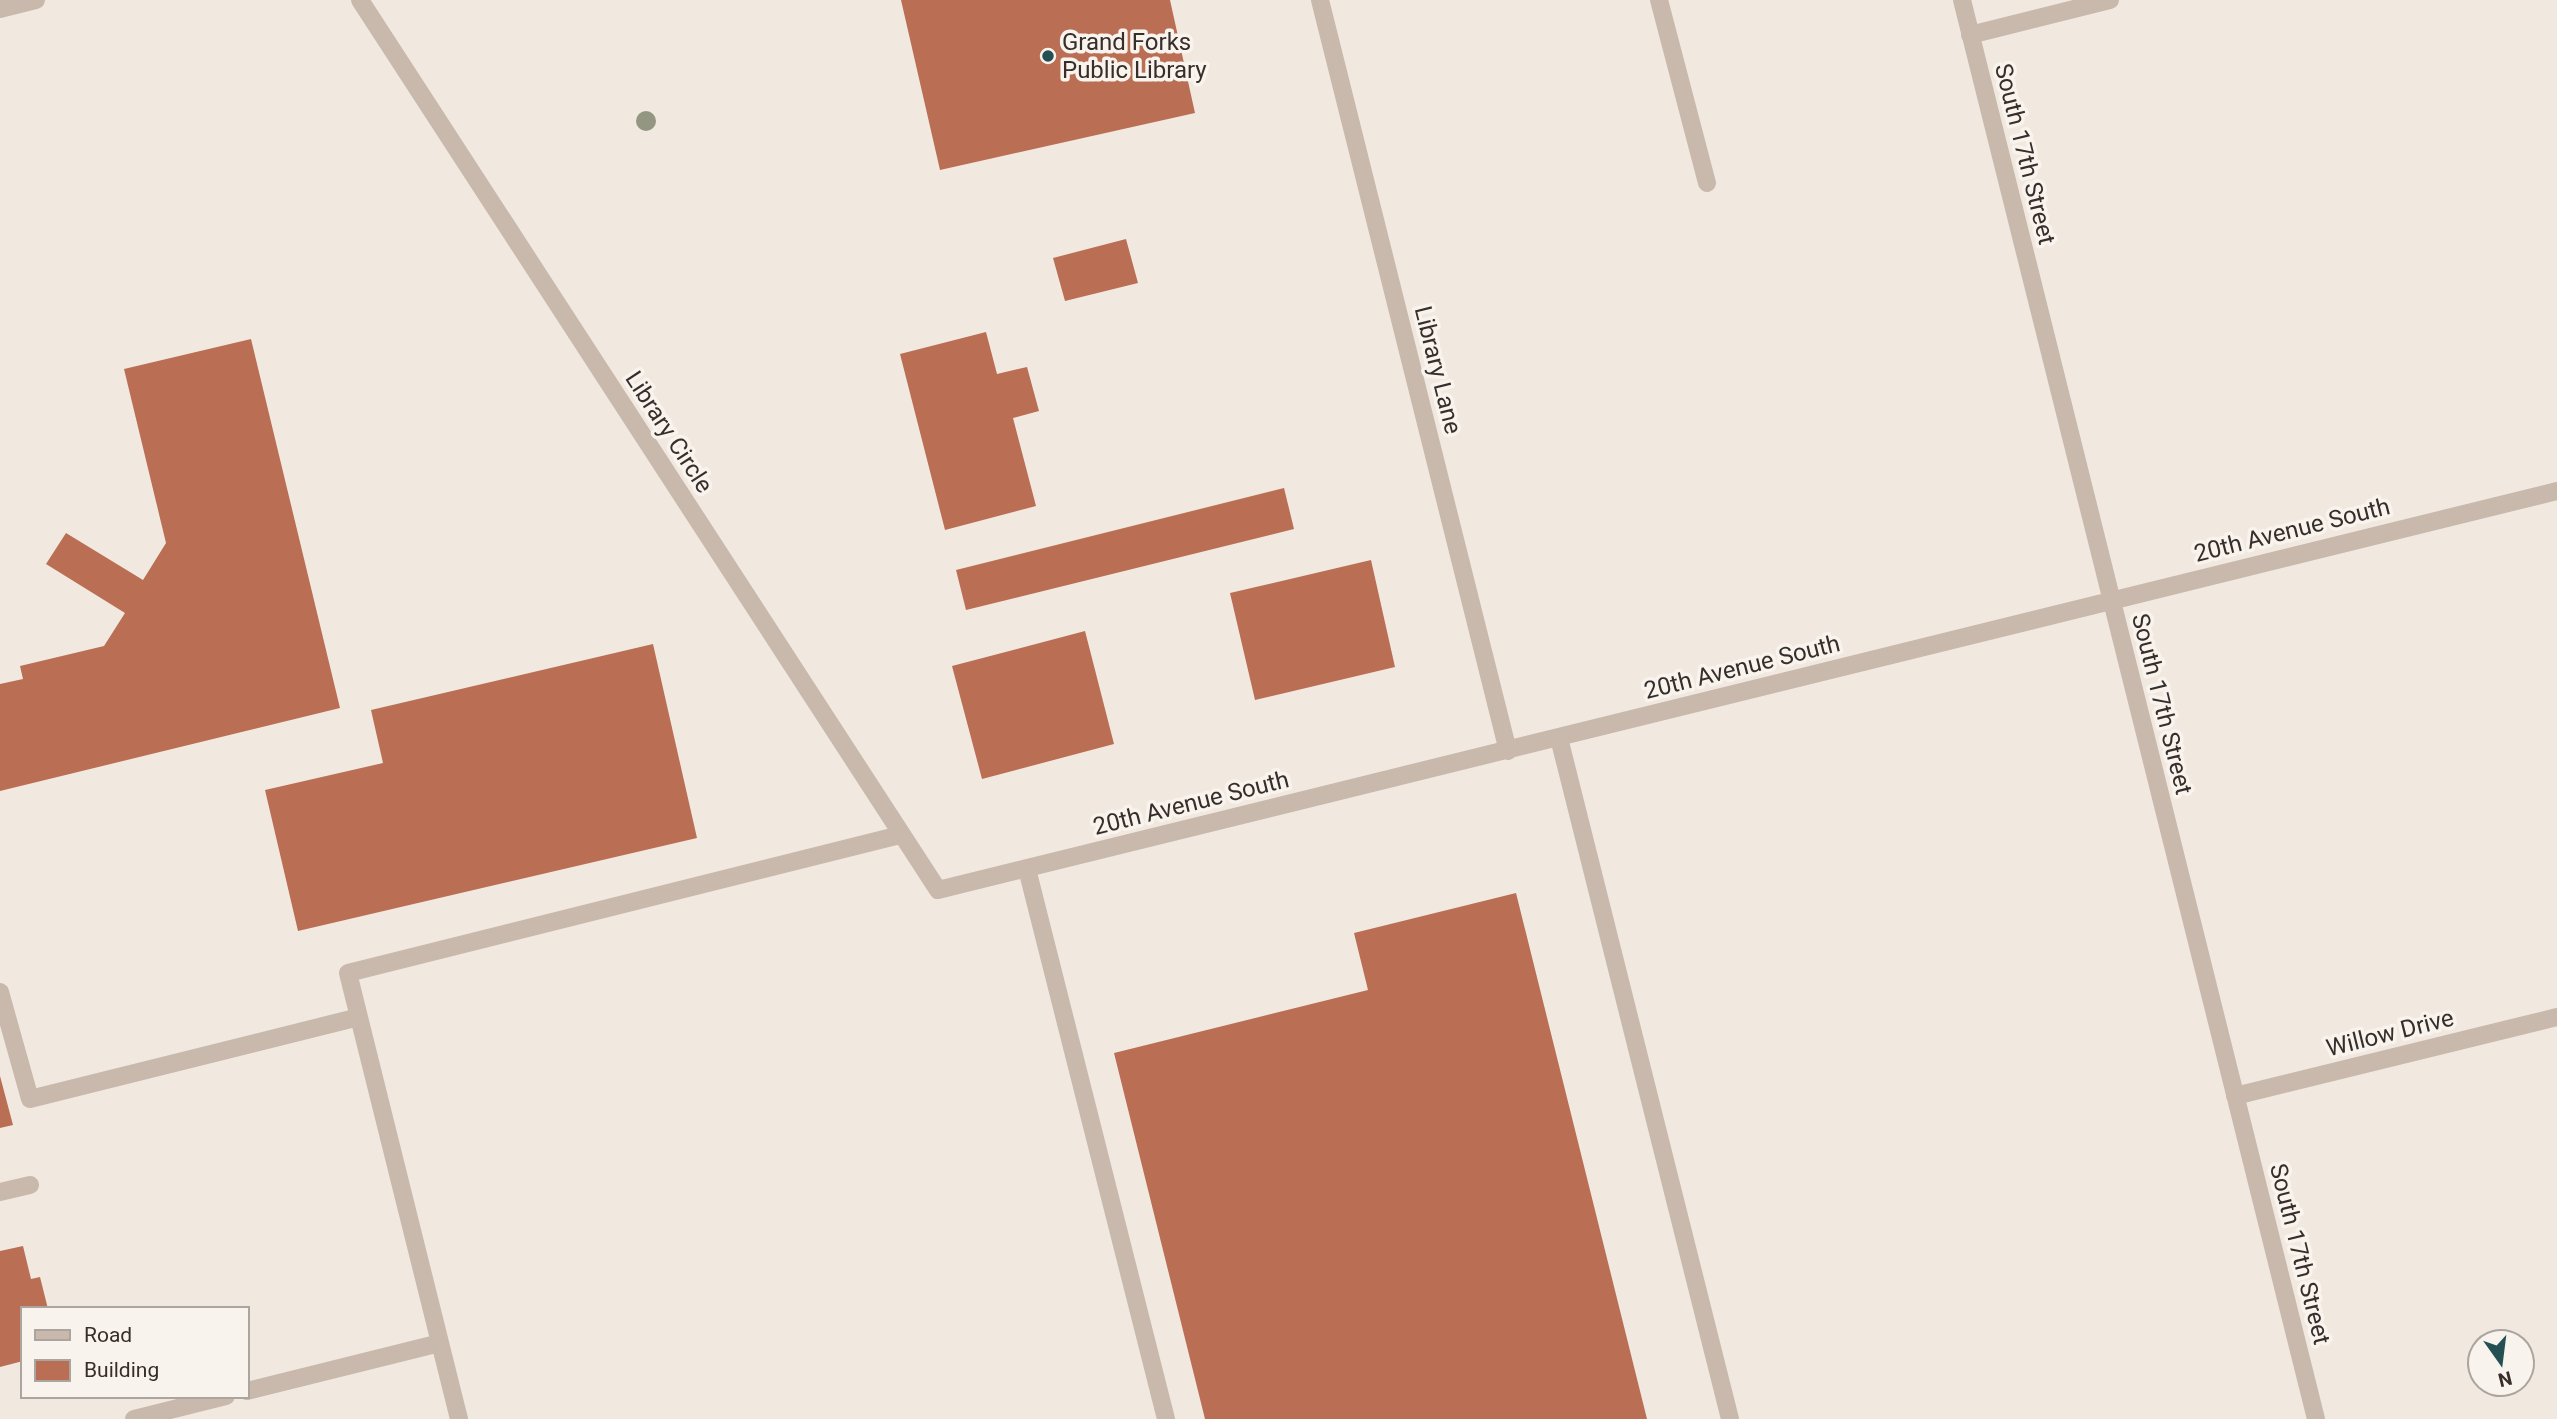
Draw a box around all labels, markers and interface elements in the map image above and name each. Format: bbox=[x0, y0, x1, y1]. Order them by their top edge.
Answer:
place label: Grand Forks Public Library bbox=[1062, 28, 1207, 84]
marker: Grand Forks Public Library bbox=[1040, 48, 1056, 64]
street label: South 17th Street bbox=[1989, 61, 2061, 248]
street label: Library Lane bbox=[1409, 303, 1467, 437]
street label: Library Circle bbox=[619, 366, 719, 498]
street label: 20th Avenue South bbox=[2191, 492, 2393, 568]
street label: South 17th Street bbox=[2126, 611, 2198, 798]
street label: 20th Avenue South bbox=[1641, 629, 1843, 705]
street label: 20th Avenue South bbox=[1090, 765, 1292, 841]
street label: Willow Drive bbox=[2323, 1004, 2457, 1062]
street label: South 17th Street bbox=[2264, 1161, 2336, 1348]
legend bbox=[21, 1307, 248, 1398]
text: Road bbox=[84, 1323, 132, 1347]
north arrow bbox=[2466, 1328, 2536, 1398]
text: Building bbox=[84, 1358, 159, 1382]
text: N bbox=[2496, 1366, 2514, 1392]

